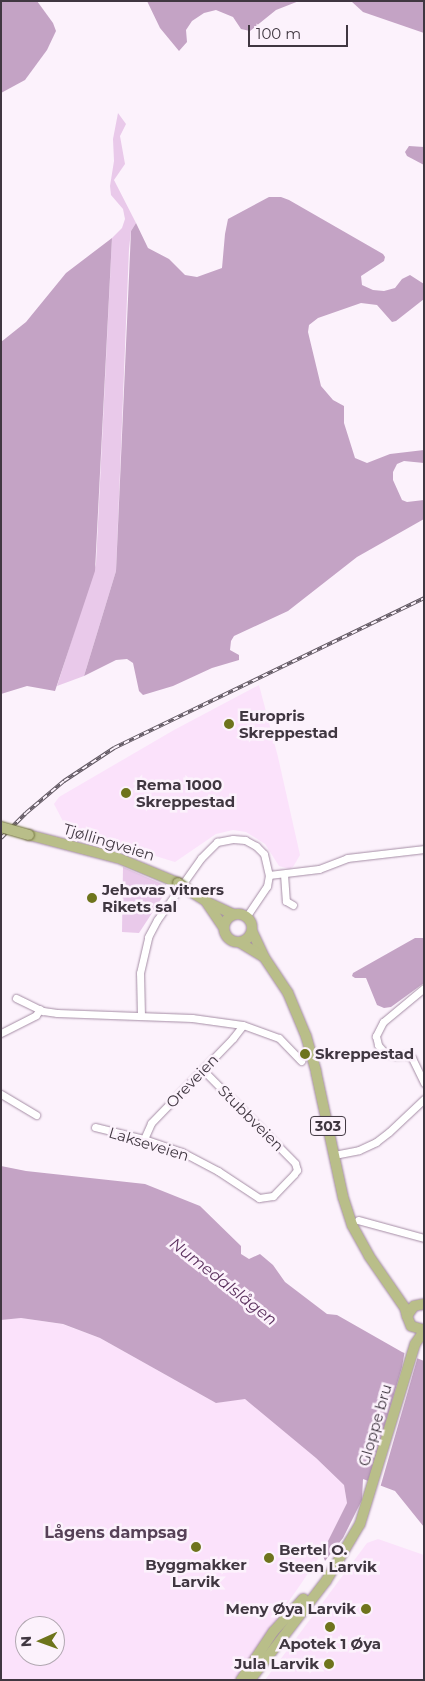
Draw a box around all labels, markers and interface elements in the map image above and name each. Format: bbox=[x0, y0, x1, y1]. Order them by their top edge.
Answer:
scale bar bbox=[250, 15, 350, 47]
text: 100 m bbox=[256, 24, 301, 43]
place label: Europris Skreppestad bbox=[239, 706, 338, 741]
marker: Europris Skreppestad bbox=[223, 718, 235, 730]
place label: Rema 1000 Skreppestad bbox=[136, 775, 235, 810]
marker: Rema 1000 Skreppestad bbox=[120, 787, 132, 799]
street label: Tjøllingveien bbox=[61, 820, 157, 864]
place label: Jehovas vitners Rikets sal bbox=[102, 880, 224, 915]
marker: Jehovas vitners Rikets sal bbox=[86, 892, 98, 904]
place label: Skreppestad bbox=[315, 1045, 414, 1063]
marker: Skreppestad bbox=[299, 1048, 311, 1060]
street label: Oreveien bbox=[162, 1050, 222, 1112]
street label: Stubbveien bbox=[214, 1081, 288, 1155]
road number: 303 bbox=[309, 1114, 347, 1138]
street label: Lakseveien bbox=[107, 1123, 191, 1165]
water label: Numedalslågen bbox=[166, 1234, 280, 1330]
street label: Gloppe bru bbox=[355, 1382, 395, 1468]
district label: Lågens dampsag bbox=[44, 1523, 188, 1543]
place label: Bertel O. Steen Larvik bbox=[279, 1540, 377, 1575]
marker: Byggmakker Larvik bbox=[190, 1541, 202, 1553]
marker: Bertel O. Steen Larvik bbox=[263, 1552, 275, 1564]
place label: Byggmakker Larvik bbox=[145, 1555, 247, 1590]
place label: Meny Øya Larvik bbox=[226, 1600, 356, 1618]
marker: Meny Øya Larvik bbox=[360, 1603, 372, 1615]
north arrow bbox=[15, 1616, 65, 1666]
marker: Apotek 1 Øya bbox=[324, 1621, 336, 1633]
place label: Apotek 1 Øya bbox=[279, 1635, 381, 1653]
text: N bbox=[17, 1636, 35, 1647]
place label: Jula Larvik bbox=[234, 1655, 319, 1673]
marker: Jula Larvik bbox=[323, 1658, 335, 1670]

